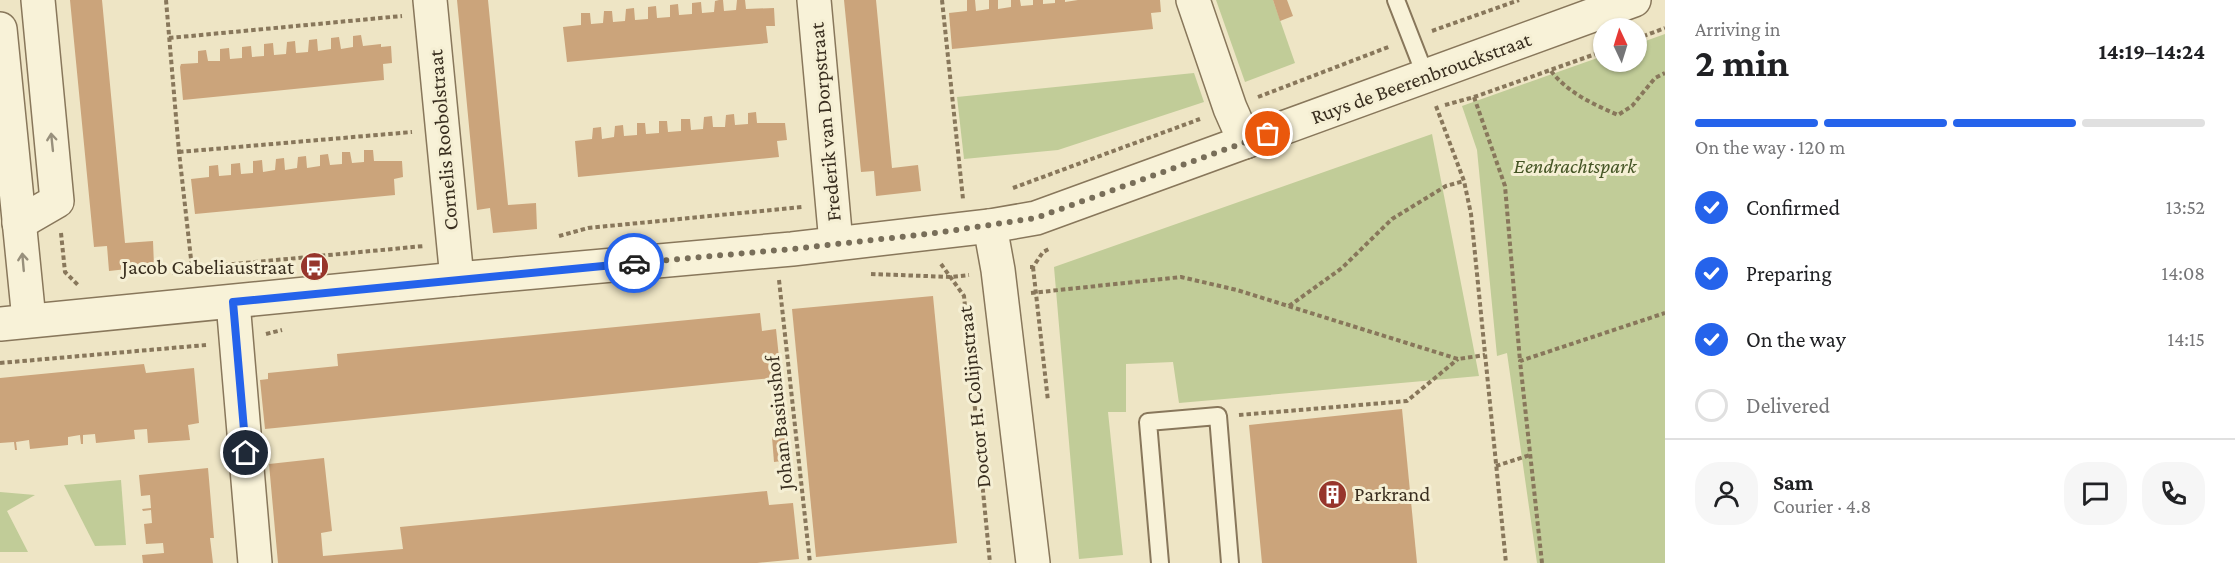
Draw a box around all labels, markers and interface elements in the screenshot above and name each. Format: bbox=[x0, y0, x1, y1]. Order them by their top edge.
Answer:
north arrow bbox=[1593, 18, 1647, 72]
map controls bbox=[1593, 18, 1647, 72]
text: Arriving in bbox=[1695, 18, 1780, 40]
street label: Frederik van Dorpstraat bbox=[804, 20, 846, 223]
street label: Ruys de Beerenbrouckstraat bbox=[1308, 27, 1535, 129]
text: 14:19–14:24 bbox=[2099, 39, 2205, 64]
text: 2 min bbox=[1695, 41, 1789, 84]
street label: Cornelis Roobolstraat bbox=[423, 48, 463, 231]
pin bbox=[1242, 108, 1293, 159]
icon: bag bbox=[1251, 117, 1284, 150]
one-way arrow bbox=[46, 133, 57, 153]
text: On the way · 120 m bbox=[1695, 136, 1845, 158]
park label: Eendrachtspark bbox=[1514, 154, 1637, 178]
icon: check bbox=[1695, 191, 1728, 224]
text: Confirmed bbox=[1746, 195, 1840, 220]
text: 13:52 bbox=[2166, 196, 2205, 218]
courier bbox=[604, 233, 664, 293]
icon: car bbox=[618, 247, 651, 280]
bus stop icon: Jacob Cabeliaustraat bbox=[299, 251, 331, 283]
one-way arrow bbox=[17, 253, 28, 273]
place label: Jacob Cabeliaustraat bbox=[120, 255, 295, 279]
icon: check bbox=[1695, 257, 1728, 290]
text: Preparing bbox=[1746, 261, 1832, 286]
text: 14:08 bbox=[2162, 262, 2205, 284]
street label: Doctor H. Colijnstraat bbox=[952, 304, 996, 489]
icon: check bbox=[1695, 323, 1728, 356]
text: On the way bbox=[1746, 327, 1846, 352]
text: 14:15 bbox=[2168, 328, 2205, 350]
street label: Johan Basiushof bbox=[760, 353, 798, 493]
text: Delivered bbox=[1746, 393, 1830, 418]
pin bbox=[220, 427, 271, 478]
icon: home bbox=[229, 436, 262, 469]
button: person bbox=[1695, 462, 1758, 525]
button: chat bbox=[2064, 462, 2127, 525]
button: phone bbox=[2142, 462, 2205, 525]
text: Sam bbox=[1773, 470, 1813, 495]
building icon: Parkrand bbox=[1317, 478, 1349, 510]
place label: Parkrand bbox=[1354, 482, 1430, 506]
text: Courier · 4.8 bbox=[1773, 495, 1871, 517]

